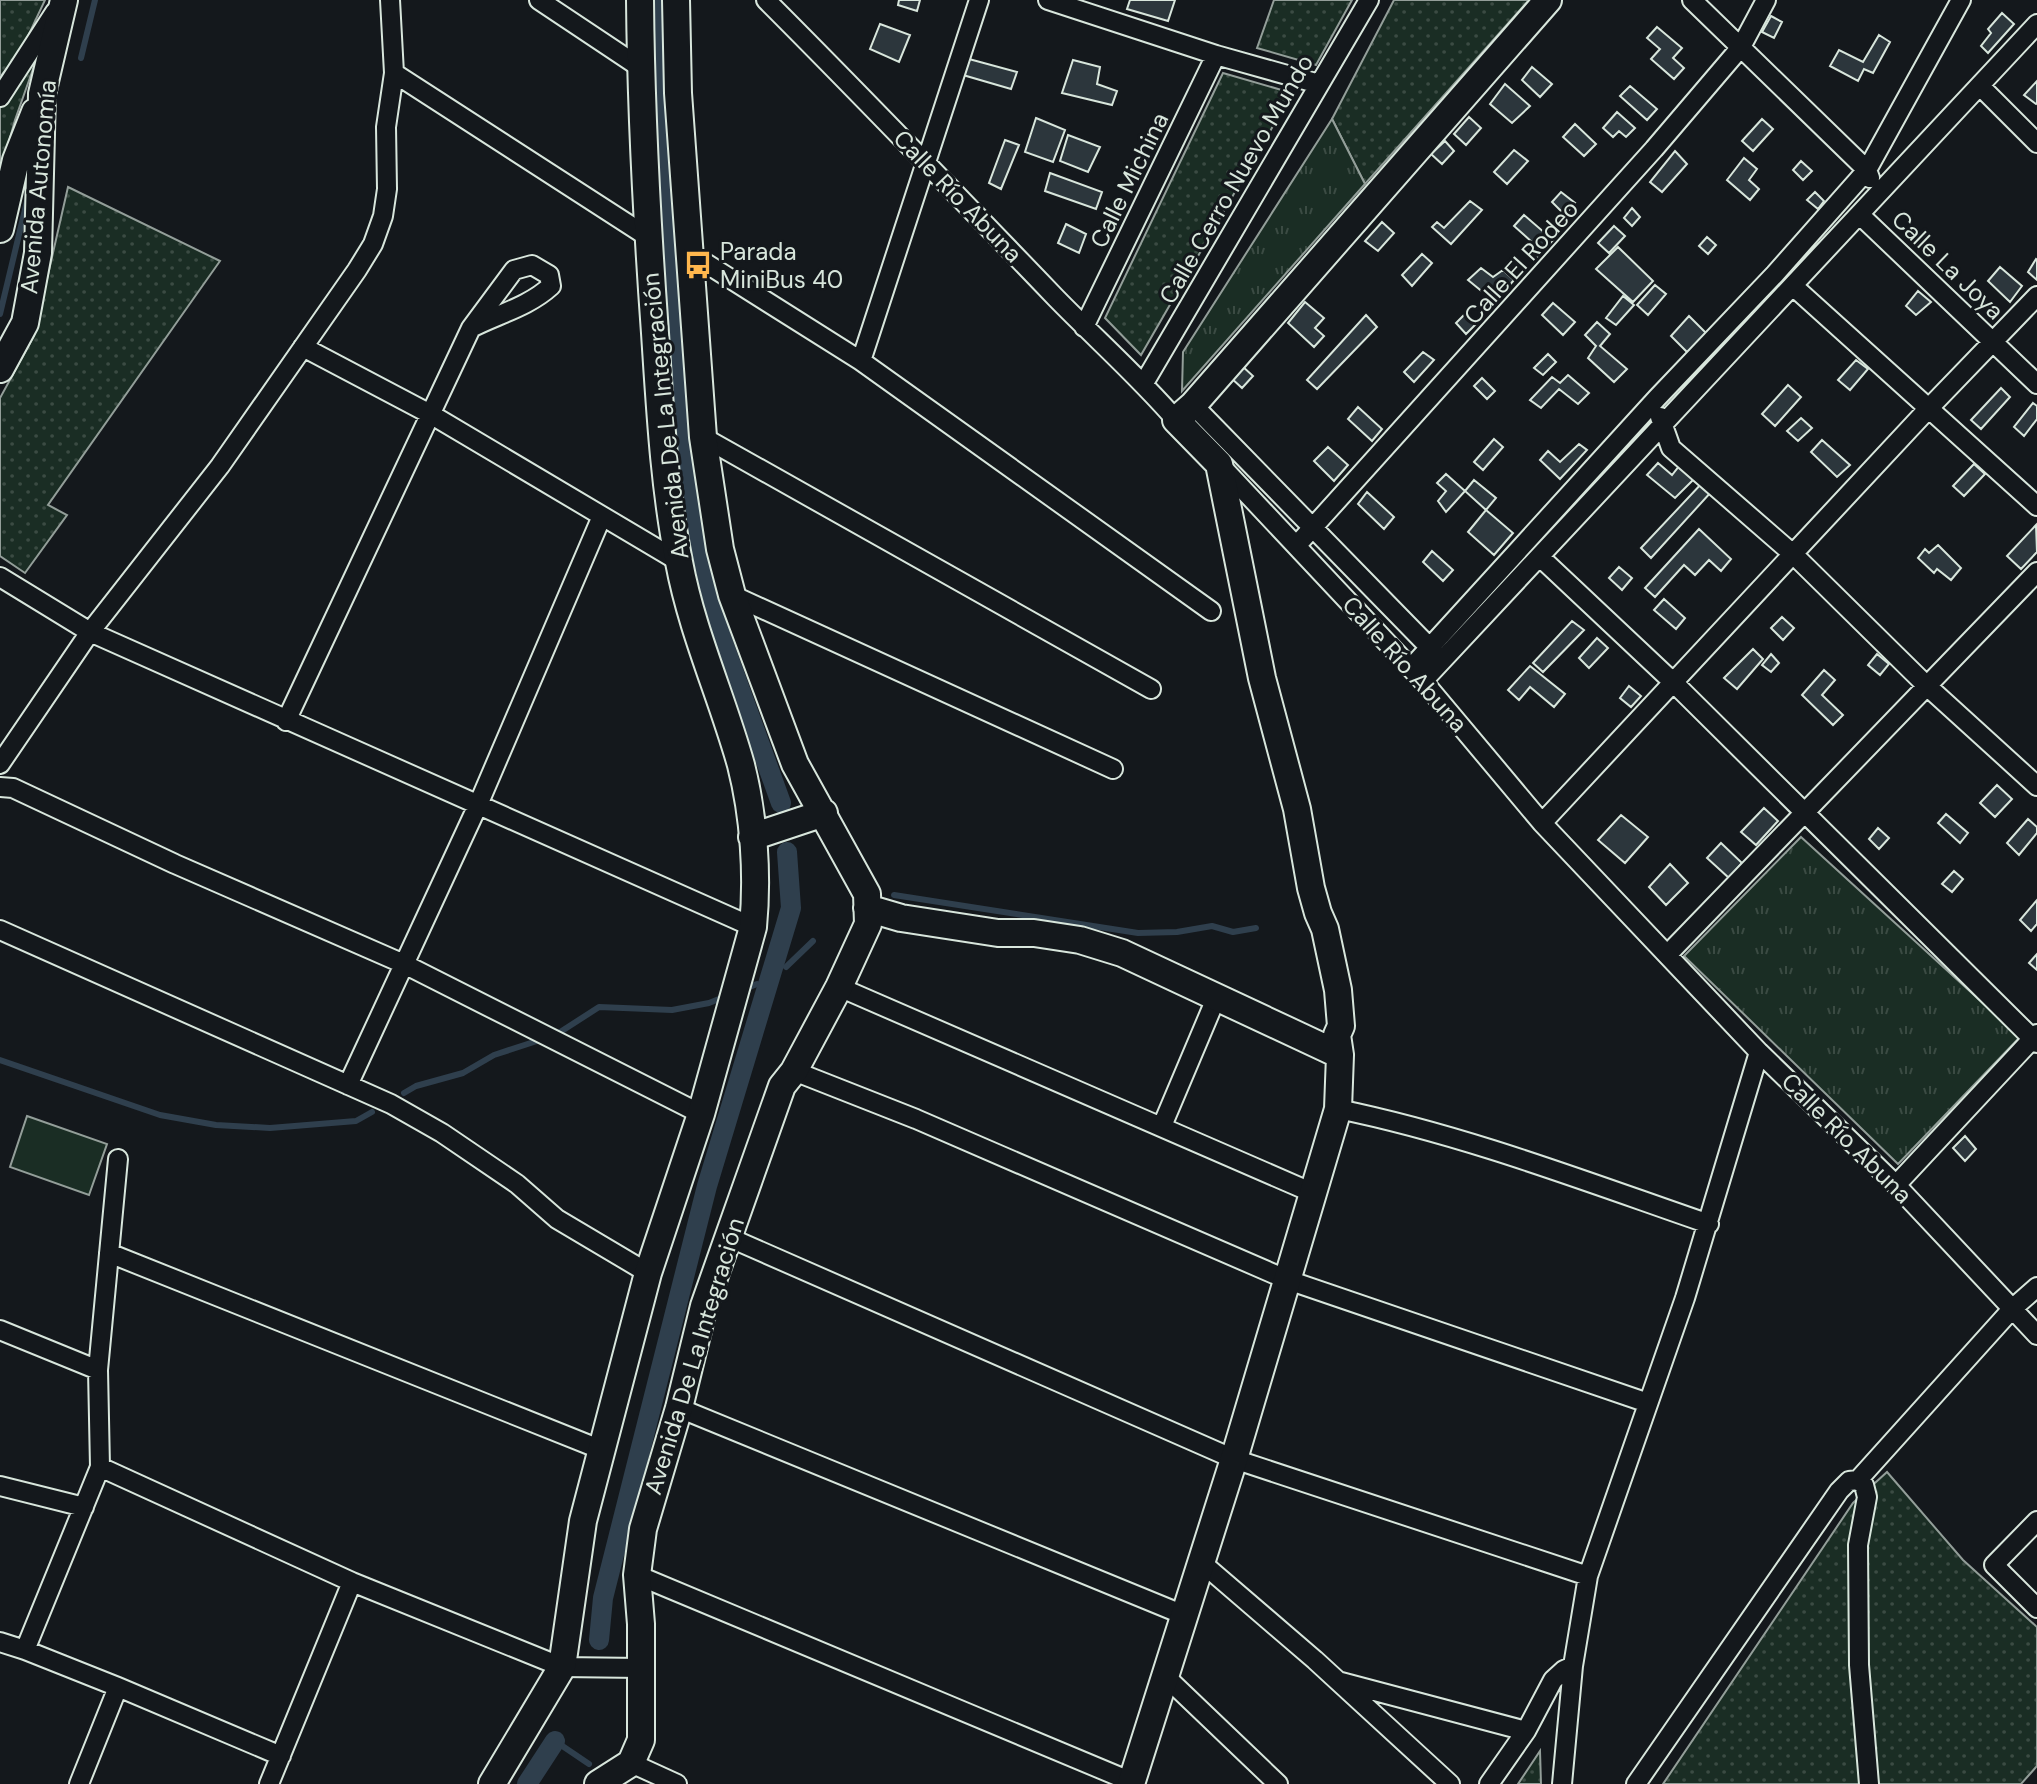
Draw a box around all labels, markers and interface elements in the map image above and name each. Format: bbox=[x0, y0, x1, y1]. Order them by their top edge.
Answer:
street label: Calle Cerro Nuevo Mundo bbox=[1152, 49, 1320, 309]
street label: Avenida Autonomía bbox=[13, 79, 63, 295]
street label: Calle Michina bbox=[1083, 107, 1175, 253]
street label: Calle Río Abuna bbox=[887, 123, 1029, 269]
street label: Calle El Rodeo bbox=[1457, 193, 1585, 331]
street label: Calle La Joya bbox=[1885, 204, 2011, 326]
place label: Parada MiniBus 40 bbox=[720, 236, 843, 295]
bus stop icon: Parada MiniBus 40 bbox=[683, 250, 713, 280]
street label: Avenida De La Integración bbox=[635, 271, 695, 561]
street label: Calle Río Abuna bbox=[1336, 589, 1474, 739]
street label: Calle Río Abuna bbox=[1775, 1066, 1919, 1210]
street label: Avenida De La Integración bbox=[637, 1214, 751, 1498]

